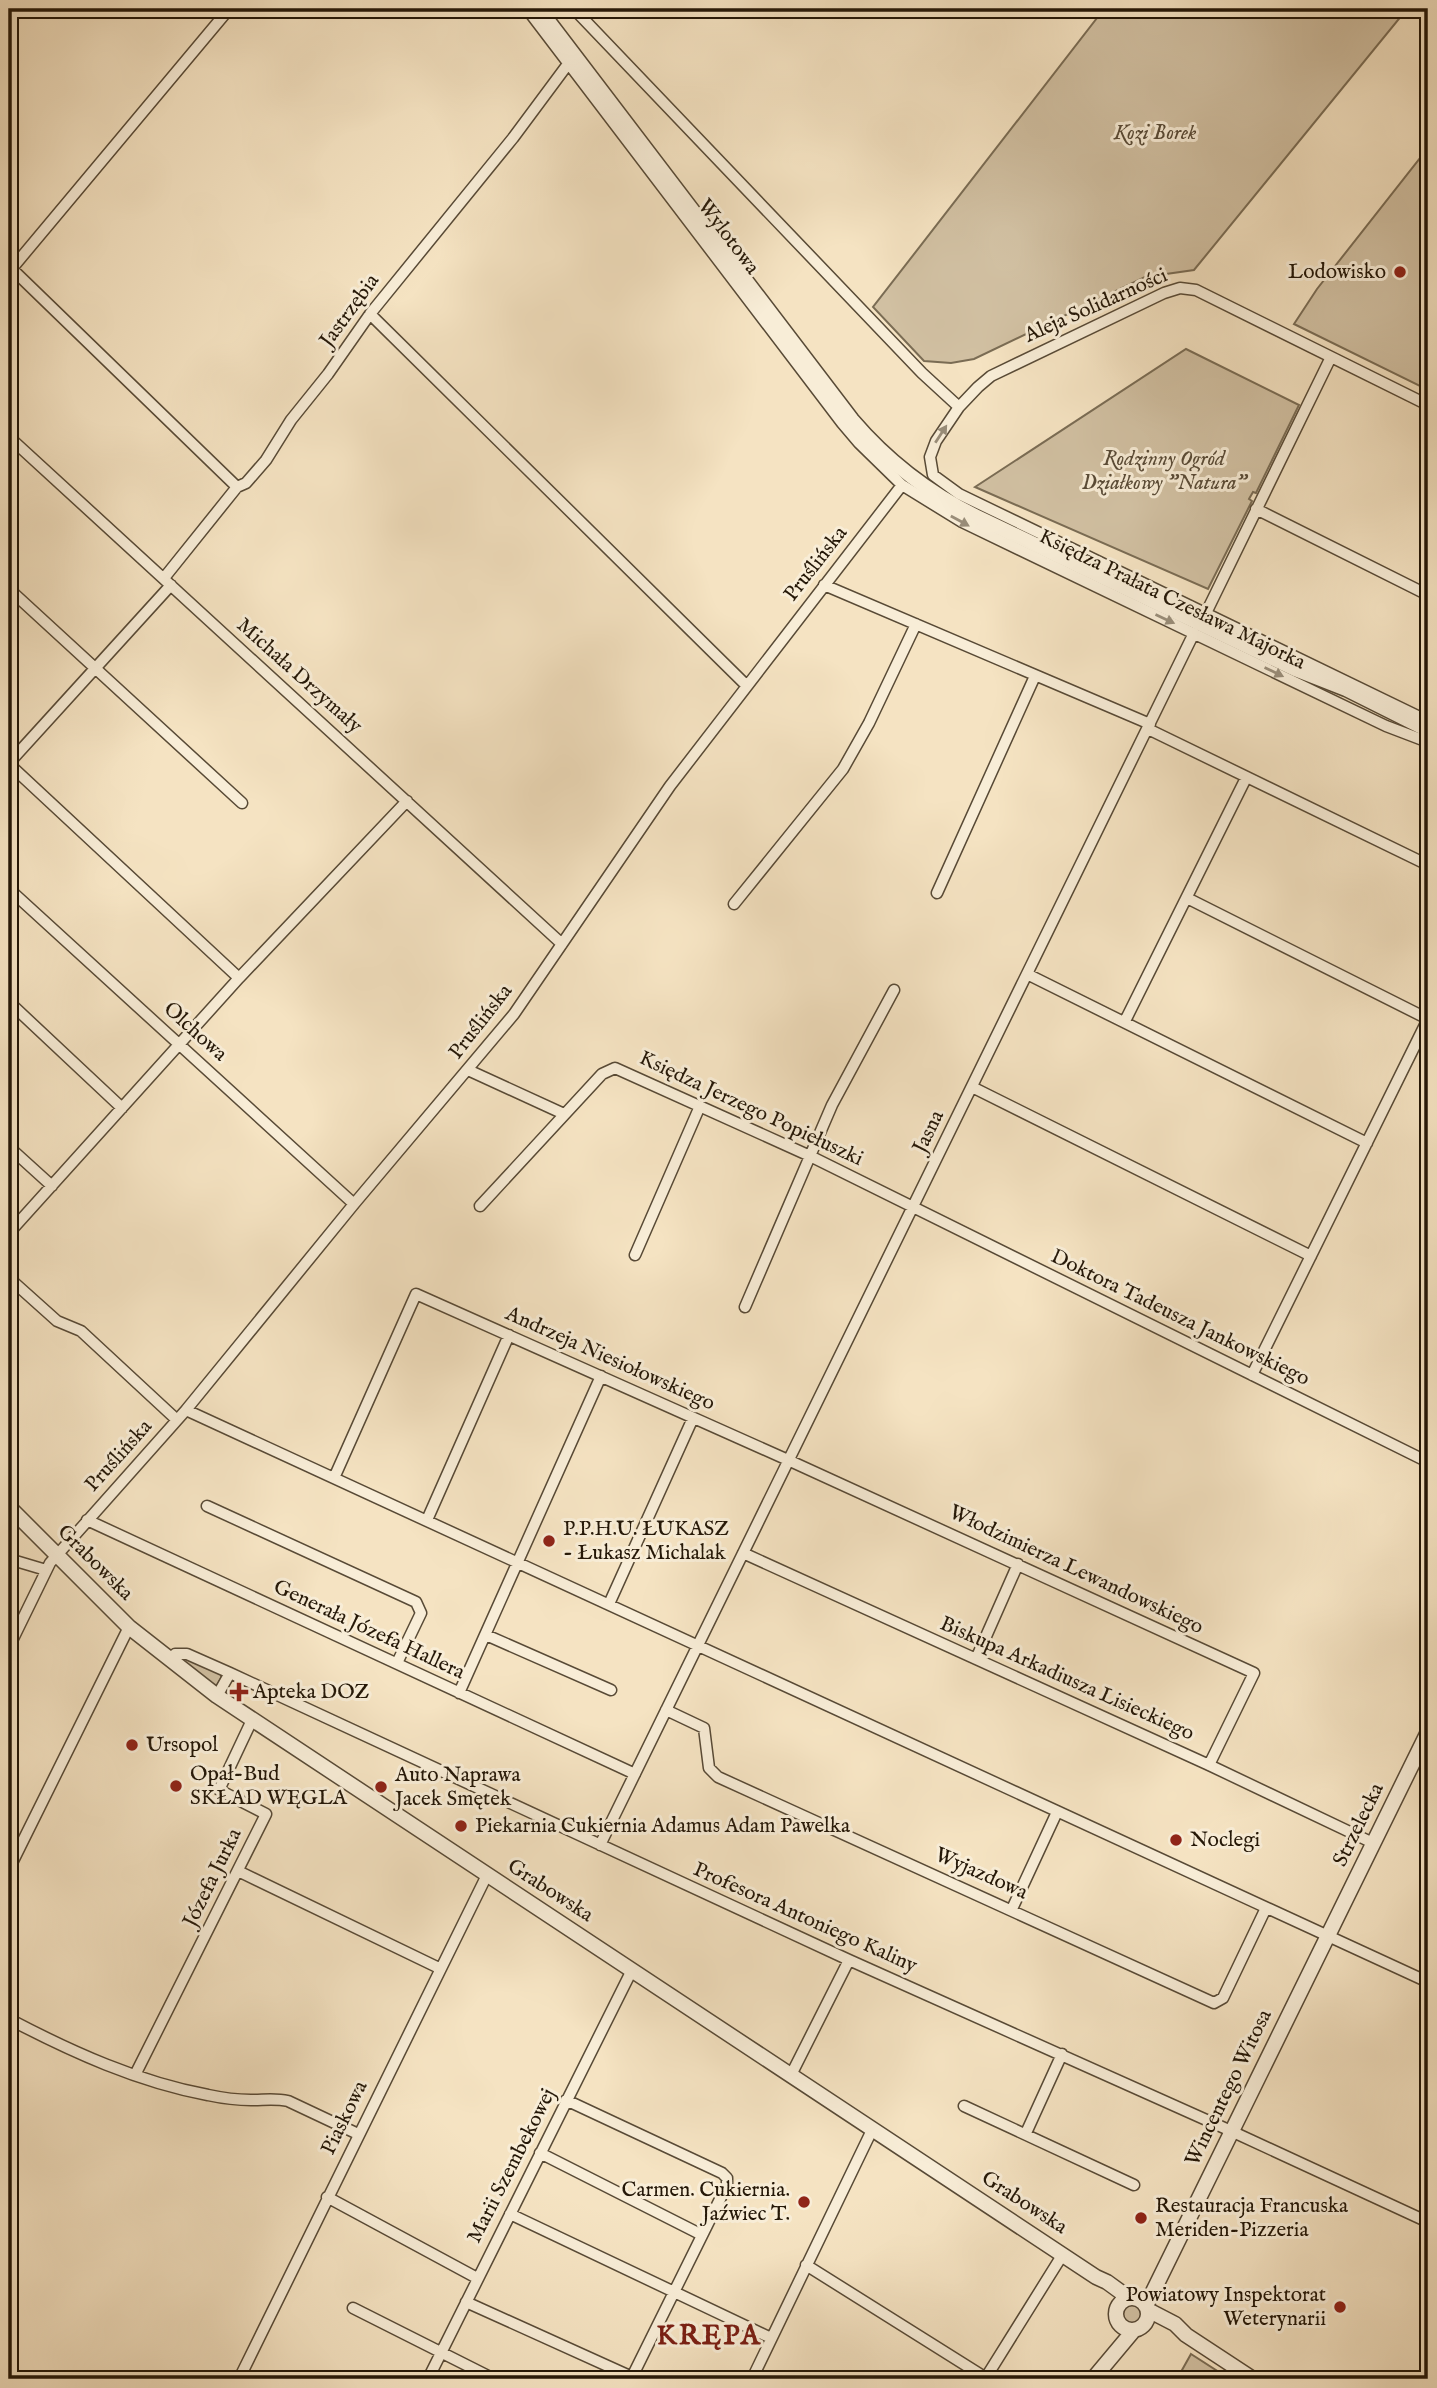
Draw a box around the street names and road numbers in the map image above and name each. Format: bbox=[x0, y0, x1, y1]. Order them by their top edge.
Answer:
street label: Wylotowa bbox=[691, 194, 766, 281]
street label: Aleja Solidarności bbox=[1019, 262, 1172, 350]
street label: Jastrzębia bbox=[313, 268, 386, 355]
street label: Pruślińska bbox=[778, 520, 854, 607]
street label: Księdza Prałata Czesława Majorka bbox=[1034, 524, 1311, 677]
street label: Michała Drzymały bbox=[230, 612, 368, 740]
street label: Pruślińska bbox=[443, 978, 519, 1065]
street label: Olchowa bbox=[157, 996, 233, 1068]
street label: Księdza Jerzego Popiełuszki bbox=[635, 1045, 867, 1173]
street label: Jasna bbox=[906, 1105, 951, 1160]
street label: Doktora Tadeusza Jankowskiego bbox=[1046, 1243, 1314, 1393]
street label: Andrzeja Niesiołowskiego bbox=[500, 1300, 719, 1417]
street label: Pruślińska bbox=[79, 1413, 159, 1498]
street label: Włodzimierza Lewandowskiego bbox=[944, 1499, 1208, 1641]
street label: Grabowska bbox=[51, 1519, 140, 1608]
street label: Generała Józefa Hallera bbox=[269, 1574, 470, 1687]
street label: Biskupa Arkadiusza Lisieckiego bbox=[936, 1611, 1198, 1747]
street label: Strzelecka bbox=[1327, 1778, 1391, 1871]
street label: Józefa Jurka bbox=[177, 1823, 249, 1934]
street label: Wyjazdowa bbox=[930, 1842, 1033, 1907]
street label: Grabowska bbox=[502, 1853, 599, 1929]
street label: Profesora Antoniego Kaliny bbox=[689, 1856, 922, 1980]
street label: Wincentego Witosa bbox=[1179, 2004, 1279, 2171]
street label: Piaskowa bbox=[315, 2076, 375, 2160]
street label: Marii Szembekowej bbox=[461, 2084, 563, 2248]
street label: Grabowska bbox=[976, 2165, 1073, 2241]

